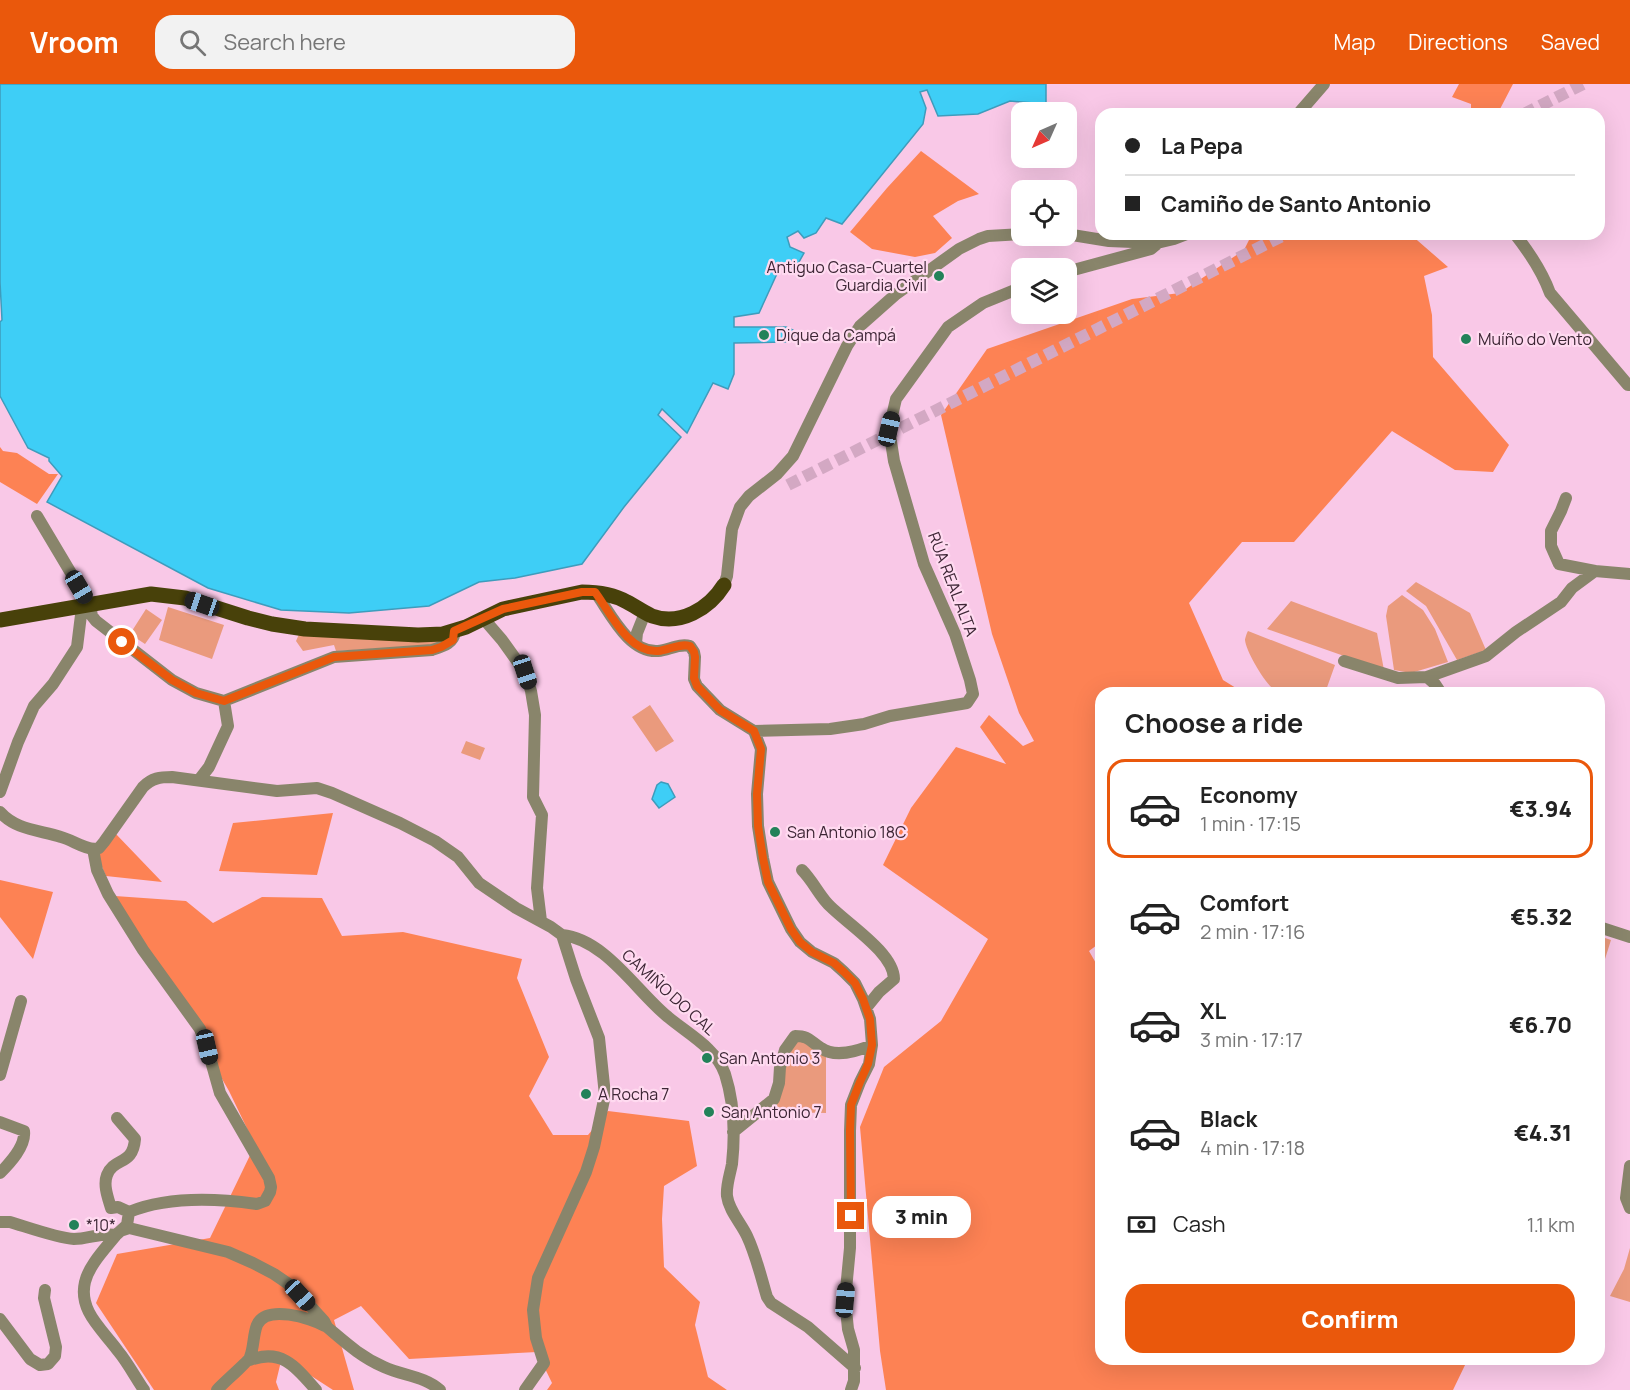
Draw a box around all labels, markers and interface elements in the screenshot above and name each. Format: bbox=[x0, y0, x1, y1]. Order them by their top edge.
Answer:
search box bbox=[155, 15, 575, 69]
text: Vroom bbox=[30, 23, 119, 61]
icon: search bbox=[176, 26, 209, 59]
text: Search here bbox=[224, 27, 346, 57]
text: Map bbox=[1334, 28, 1375, 56]
text: Directions bbox=[1408, 28, 1508, 56]
text: Saved bbox=[1541, 28, 1600, 56]
north arrow bbox=[1011, 102, 1077, 168]
map controls bbox=[1011, 102, 1077, 324]
text: La Pepa bbox=[1161, 131, 1243, 161]
button: locate bbox=[1011, 180, 1077, 246]
text: Camiño de Santo Antonio bbox=[1161, 189, 1431, 219]
place label: Antiguo Casa-Cuartel Guardia Civil bbox=[766, 256, 927, 296]
button: layers bbox=[1011, 258, 1077, 324]
marker: Antiguo Casa-Cuartel Guardia Civil bbox=[932, 269, 946, 283]
place label: Dique da Campá bbox=[776, 324, 896, 346]
marker: Dique da Campá bbox=[757, 328, 771, 342]
place label: Muíño do Vento bbox=[1478, 328, 1592, 350]
marker: Muíño do Vento bbox=[1459, 332, 1473, 346]
car bbox=[876, 409, 902, 449]
street label: RÚA REAL ALTA bbox=[923, 529, 983, 639]
car bbox=[62, 567, 96, 607]
car bbox=[182, 590, 222, 618]
route start bbox=[108, 628, 135, 655]
car bbox=[511, 652, 539, 692]
text: Choose a ride bbox=[1125, 704, 1303, 741]
text: Economy bbox=[1200, 780, 1298, 810]
icon: car bbox=[1128, 782, 1182, 836]
text: €3.94 bbox=[1509, 794, 1572, 824]
text: 1 min · 17:15 bbox=[1200, 810, 1301, 837]
place label: San Antonio 18C bbox=[787, 821, 907, 843]
marker: San Antonio 18C bbox=[768, 825, 782, 839]
text: Comfort bbox=[1200, 888, 1289, 918]
icon: car bbox=[1128, 890, 1182, 944]
text: €5.32 bbox=[1510, 902, 1572, 932]
text: 2 min · 17:16 bbox=[1200, 918, 1305, 945]
street label: CAMIÑO DO CAL bbox=[617, 944, 721, 1040]
text: XL bbox=[1200, 996, 1226, 1026]
icon: car bbox=[1128, 998, 1182, 1052]
text: €6.70 bbox=[1509, 1010, 1572, 1040]
text: 3 min · 17:17 bbox=[1200, 1026, 1303, 1053]
car bbox=[194, 1027, 220, 1067]
place label: San Antonio 3 bbox=[719, 1047, 820, 1069]
marker: San Antonio 3 bbox=[700, 1051, 714, 1065]
place label: A Rocha 7 bbox=[598, 1083, 669, 1105]
marker: A Rocha 7 bbox=[579, 1087, 593, 1101]
place label: San Antonio 7 bbox=[721, 1101, 822, 1123]
text: Black bbox=[1200, 1104, 1257, 1134]
marker: San Antonio 7 bbox=[702, 1105, 716, 1119]
icon: car bbox=[1128, 1106, 1182, 1160]
text: €4.31 bbox=[1514, 1118, 1572, 1148]
text: 4 min · 17:18 bbox=[1200, 1134, 1305, 1161]
callout: 3 min bbox=[872, 1195, 971, 1237]
route end bbox=[837, 1202, 864, 1229]
text: 3 min bbox=[895, 1203, 948, 1230]
icon: cash bbox=[1125, 1208, 1158, 1241]
text: Cash bbox=[1173, 1209, 1226, 1239]
text: 1.1 km bbox=[1527, 1211, 1575, 1238]
place label: *10* bbox=[86, 1214, 116, 1236]
marker: *10* bbox=[67, 1218, 81, 1232]
car bbox=[281, 1276, 319, 1314]
car bbox=[834, 1281, 856, 1319]
button: Confirm bbox=[1125, 1284, 1575, 1353]

